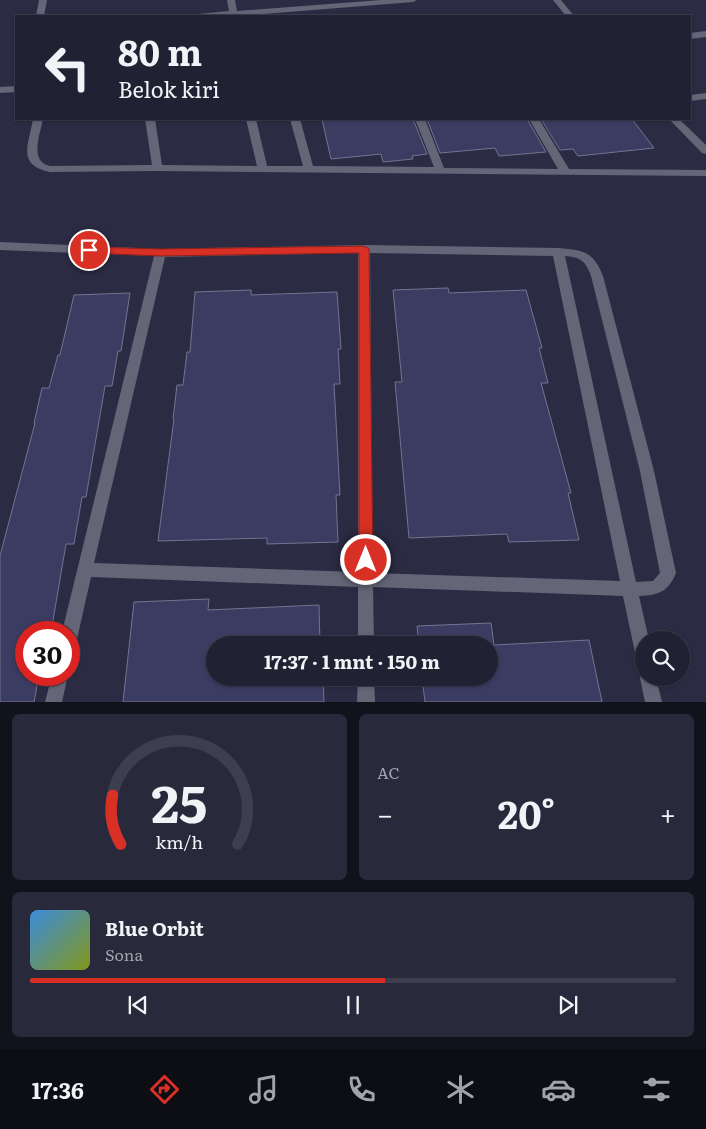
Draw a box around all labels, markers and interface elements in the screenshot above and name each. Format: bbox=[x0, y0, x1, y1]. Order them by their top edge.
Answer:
text: 80 m bbox=[118, 25, 202, 77]
icon: left bbox=[35, 35, 100, 100]
text: Belok kiri bbox=[118, 72, 220, 105]
pin bbox=[68, 229, 110, 271]
icon: arrive bbox=[75, 236, 103, 264]
position arrow bbox=[339, 533, 391, 585]
speed limit sign: 30 bbox=[15, 621, 80, 686]
map controls bbox=[635, 631, 690, 686]
button: search bbox=[635, 631, 690, 686]
text: 17:37 · 1 mnt · 150 m bbox=[264, 647, 440, 675]
text: AC bbox=[377, 760, 400, 784]
text: 25 bbox=[151, 762, 208, 839]
text: 20° bbox=[498, 784, 555, 841]
text: − bbox=[377, 792, 393, 834]
text: + bbox=[660, 792, 676, 834]
text: km/h bbox=[156, 828, 203, 855]
text: Blue Orbit bbox=[105, 914, 204, 942]
text: Sona bbox=[105, 942, 143, 966]
icon: previous bbox=[124, 991, 152, 1019]
icon: pause bbox=[339, 991, 367, 1019]
icon: next bbox=[554, 991, 582, 1019]
icon: directions bbox=[147, 1072, 182, 1107]
icon: music bbox=[246, 1072, 281, 1107]
icon: phone bbox=[344, 1072, 379, 1107]
icon: climate bbox=[443, 1072, 478, 1107]
icon: car bbox=[541, 1072, 576, 1107]
icon: filters bbox=[639, 1072, 674, 1107]
text: 17:36 bbox=[32, 1073, 84, 1106]

